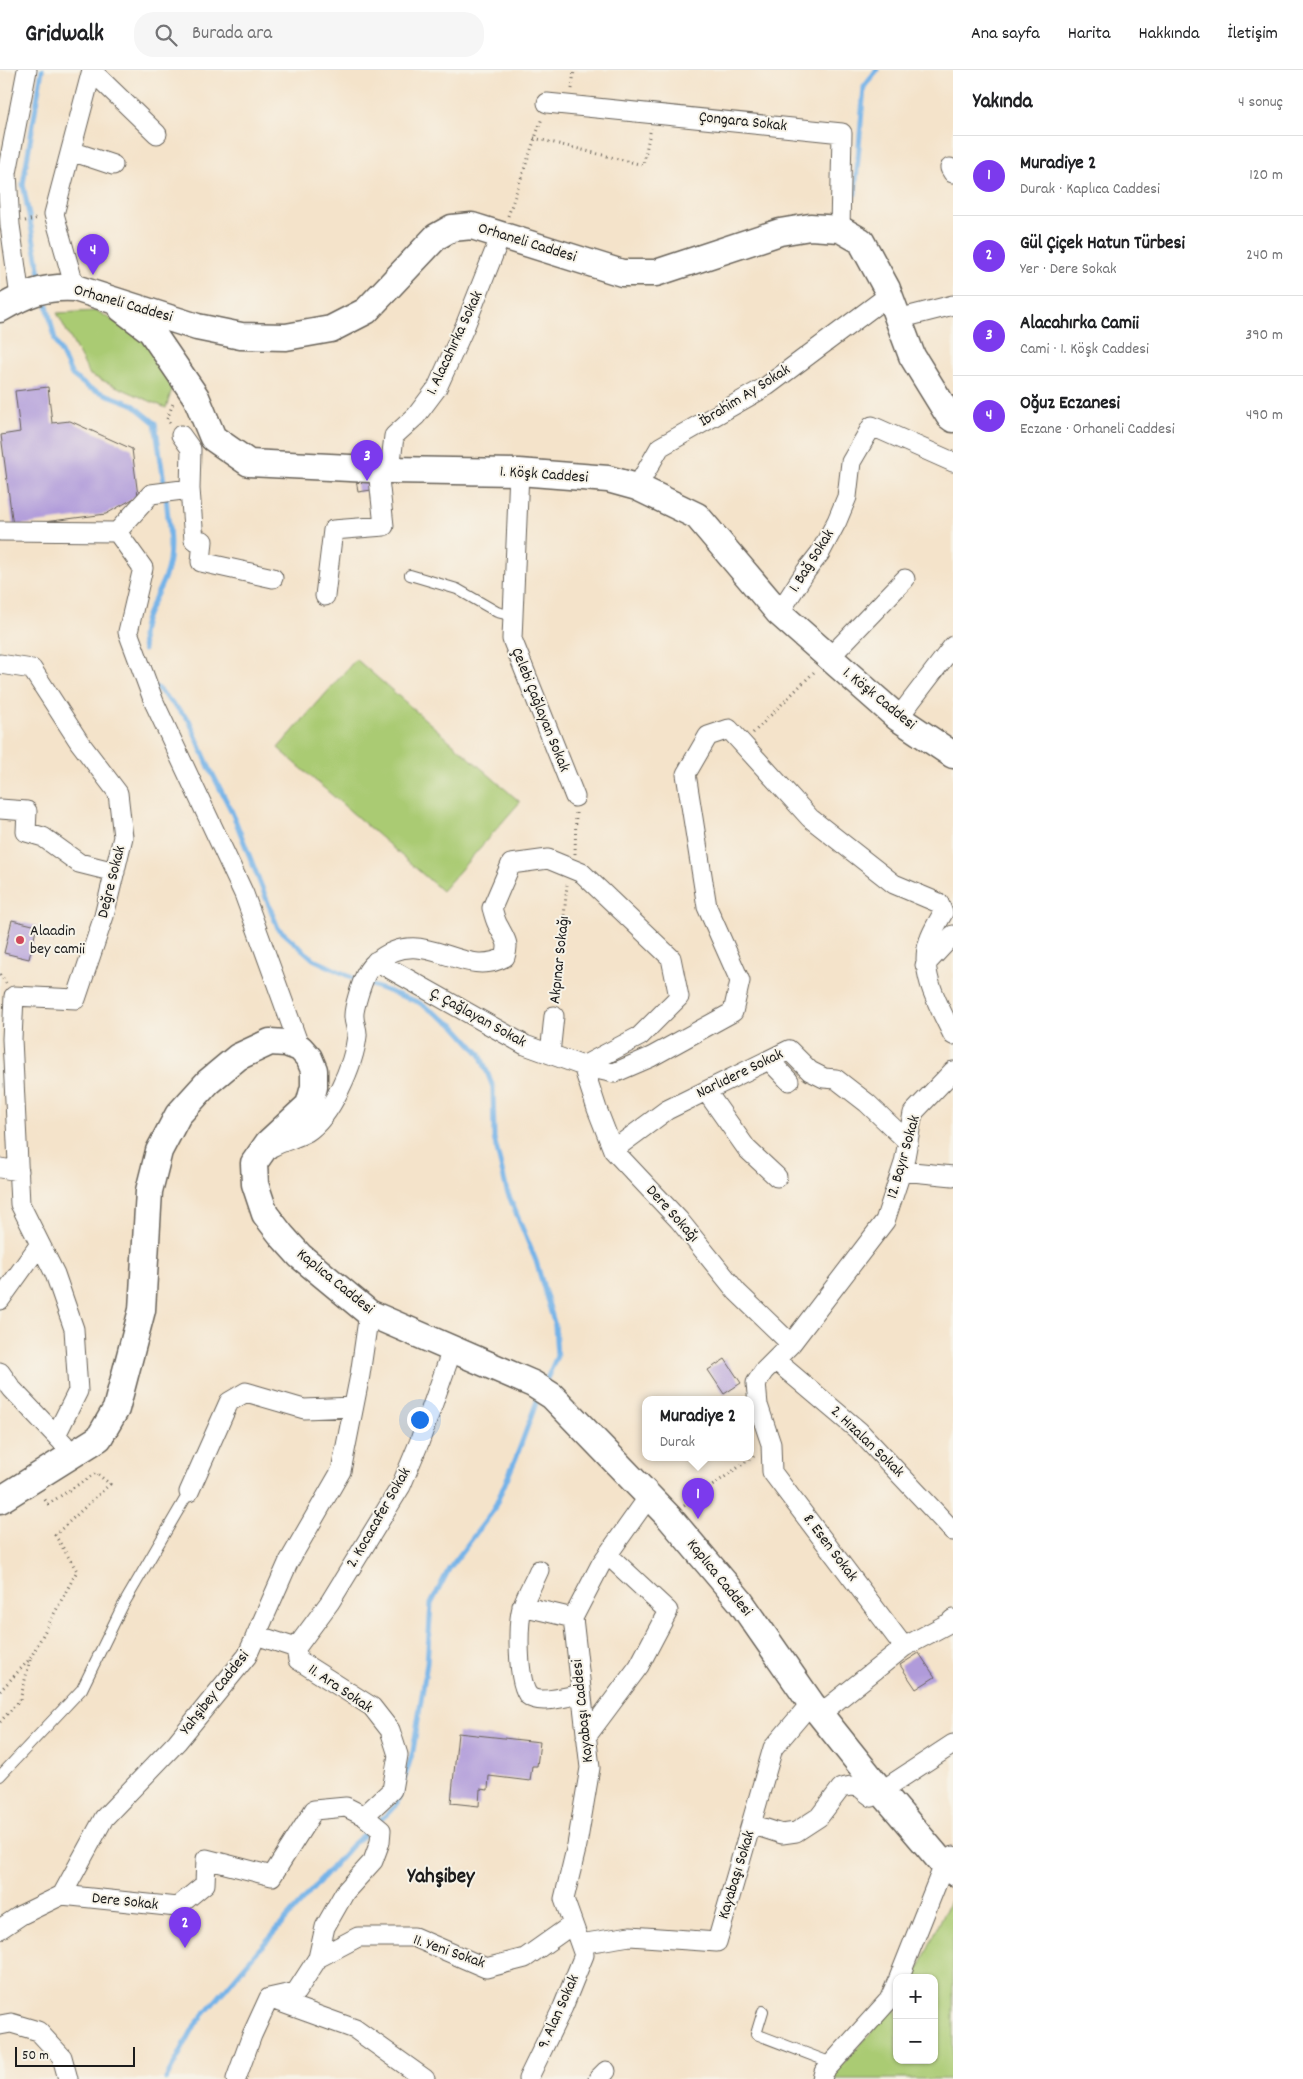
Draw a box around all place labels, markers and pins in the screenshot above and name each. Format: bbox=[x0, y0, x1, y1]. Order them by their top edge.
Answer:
pin: 4 bbox=[77, 234, 109, 275]
pin: 3 bbox=[351, 440, 383, 481]
place label: Alaadin bey camii bbox=[30, 920, 85, 961]
marker: Alaadin bey camii bbox=[14, 934, 26, 946]
pin: 1 bbox=[682, 1478, 714, 1519]
pin: 2 bbox=[169, 1907, 201, 1948]

